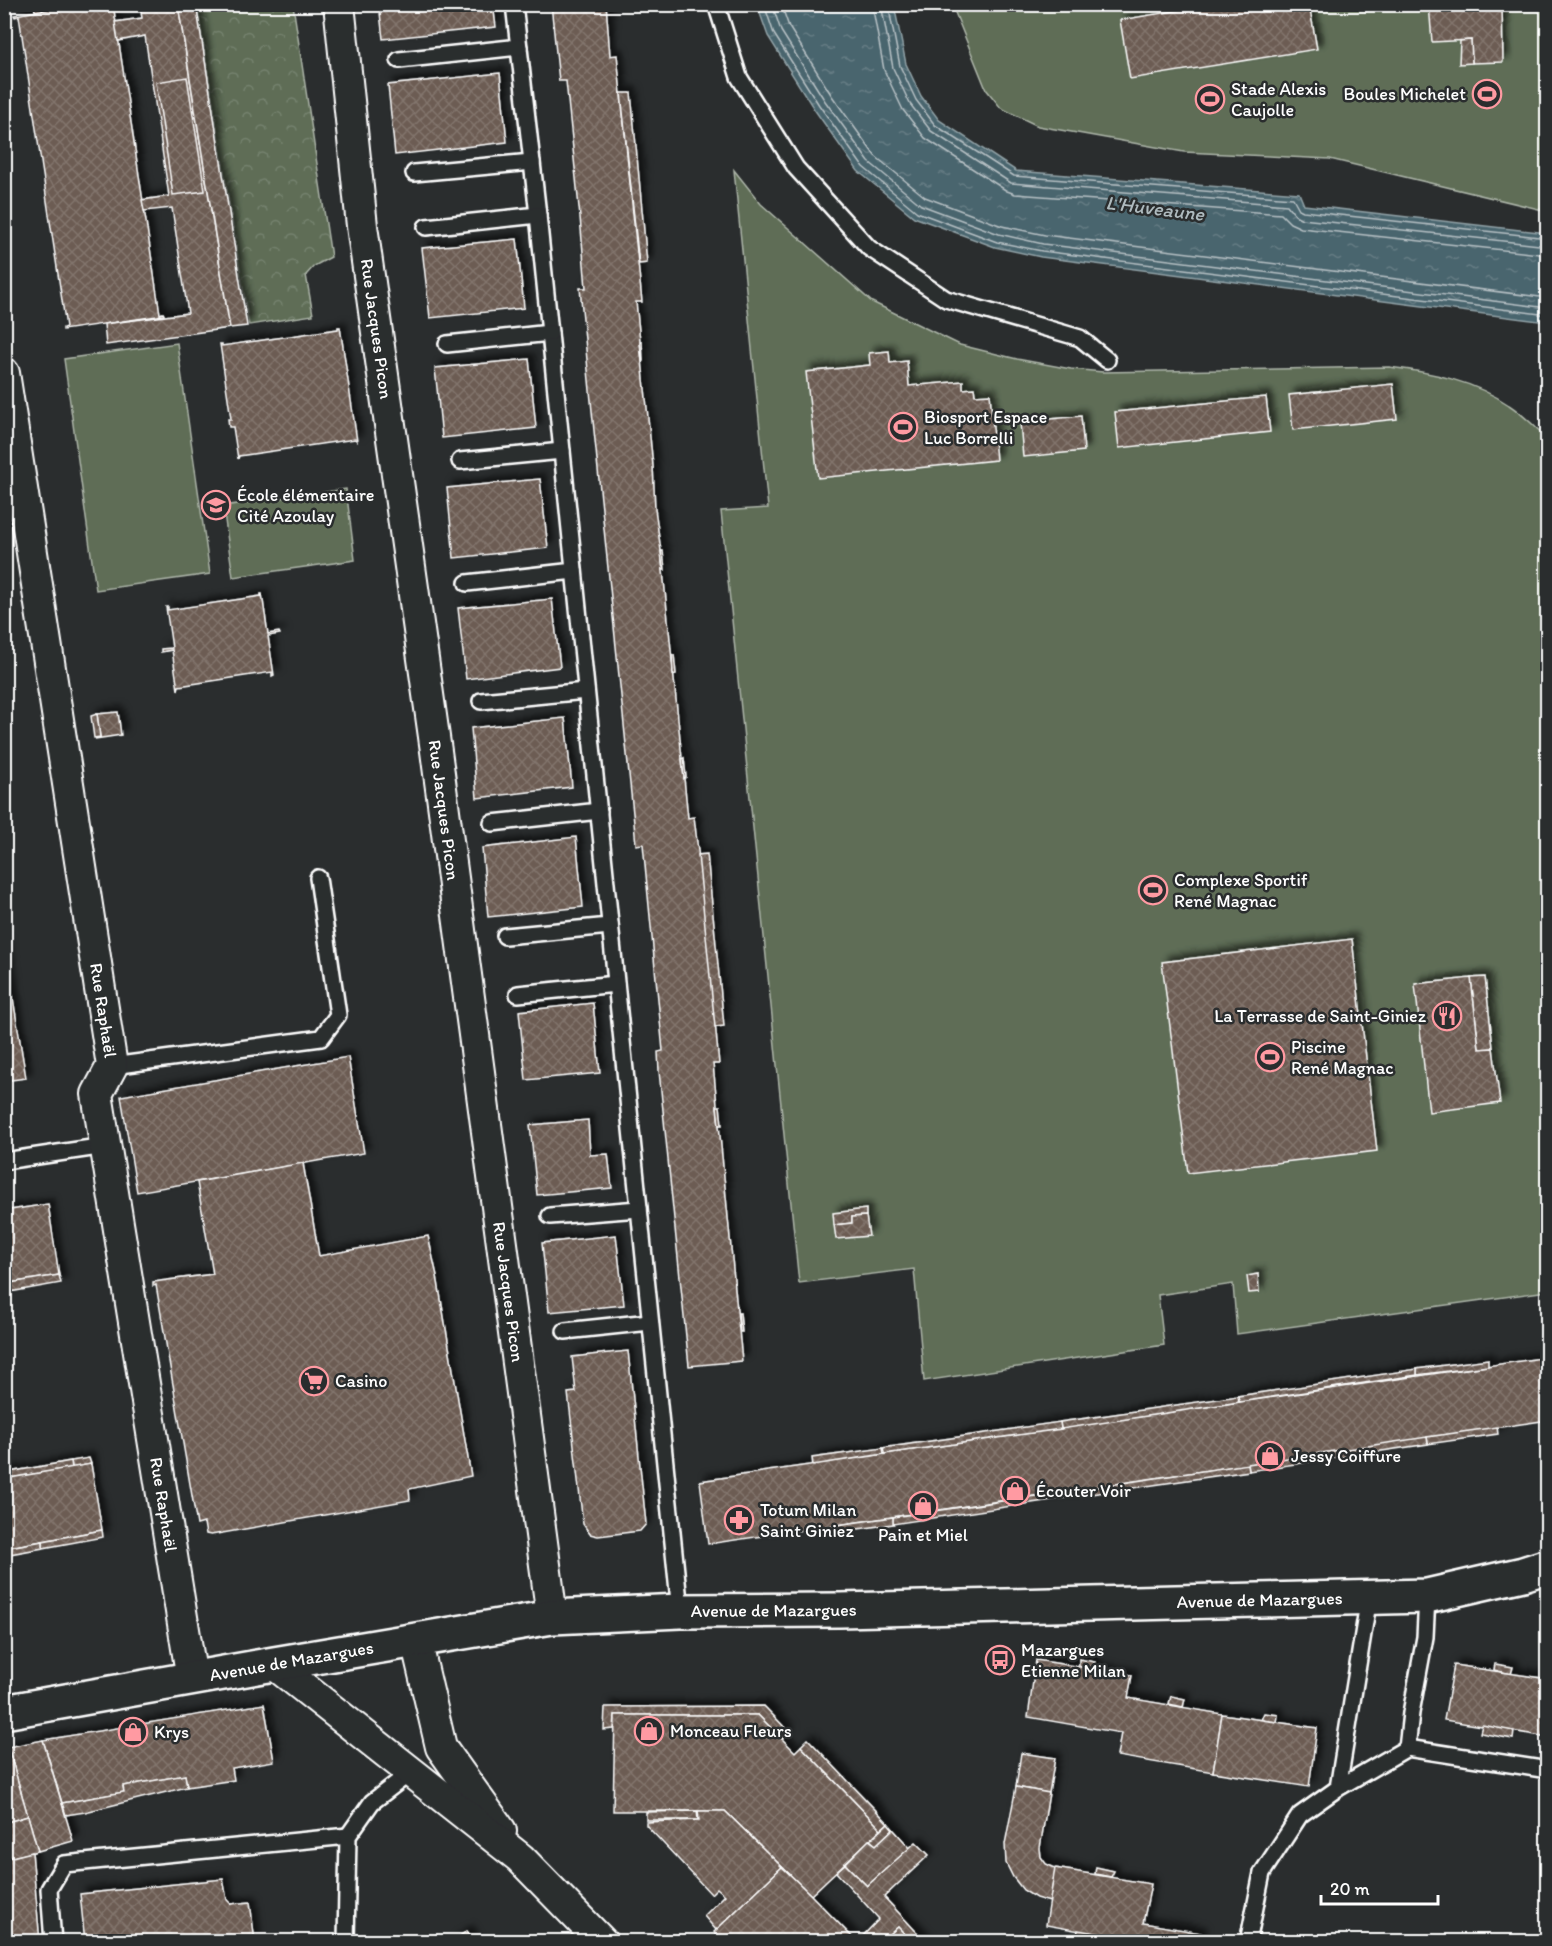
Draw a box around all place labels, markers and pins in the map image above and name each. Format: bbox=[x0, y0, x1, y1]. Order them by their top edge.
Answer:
place label: Stade Alexis Caujolle bbox=[1231, 78, 1326, 121]
sports icon: Boules Michelet bbox=[1471, 78, 1503, 110]
sports icon: Stade Alexis Caujolle bbox=[1194, 83, 1226, 115]
place label: Boules Michelet bbox=[1344, 83, 1466, 105]
place label: Biosport Espace Luc Borrelli bbox=[924, 406, 1047, 449]
sports icon: Biosport Espace Luc Borrelli bbox=[887, 411, 919, 443]
place label: École élémentaire Cité Azoulay bbox=[237, 484, 375, 527]
school or university icon: École élémentaire Cité Azoulay bbox=[200, 489, 232, 521]
place label: Complexe Sportif René Magnac bbox=[1174, 869, 1308, 912]
sports icon: Complexe Sportif René Magnac bbox=[1137, 874, 1169, 906]
restaurant icon: La Terrasse de Saint-Giniez bbox=[1431, 1000, 1463, 1032]
place label: La Terrasse de Saint-Giniez bbox=[1214, 1005, 1427, 1027]
place label: Piscine René Magnac bbox=[1291, 1036, 1394, 1079]
sports icon: Piscine René Magnac bbox=[1254, 1041, 1286, 1073]
supermarket icon: Casino bbox=[298, 1365, 330, 1397]
place label: Casino bbox=[335, 1370, 387, 1392]
shop icon: Jessy Coiffure bbox=[1254, 1440, 1286, 1472]
place label: Jessy Coiffure bbox=[1291, 1445, 1401, 1467]
shop icon: Écouter Voir bbox=[999, 1475, 1031, 1507]
place label: Écouter Voir bbox=[1036, 1480, 1132, 1502]
shop icon: Pain et Miel bbox=[907, 1490, 939, 1522]
place label: Totum Milan Saint Giniez bbox=[760, 1499, 856, 1542]
pharmacy icon: Totum Milan Saint Giniez bbox=[723, 1504, 755, 1536]
place label: Pain et Miel bbox=[878, 1524, 968, 1546]
place label: Mazargues Etienne Milan bbox=[1021, 1639, 1126, 1682]
bus stop icon: Mazargues Etienne Milan bbox=[984, 1644, 1016, 1676]
shop icon: Monceau Fleurs bbox=[633, 1715, 665, 1747]
shop icon: Krys bbox=[117, 1716, 149, 1748]
place label: Monceau Fleurs bbox=[670, 1720, 792, 1742]
place label: Krys bbox=[154, 1721, 189, 1743]

